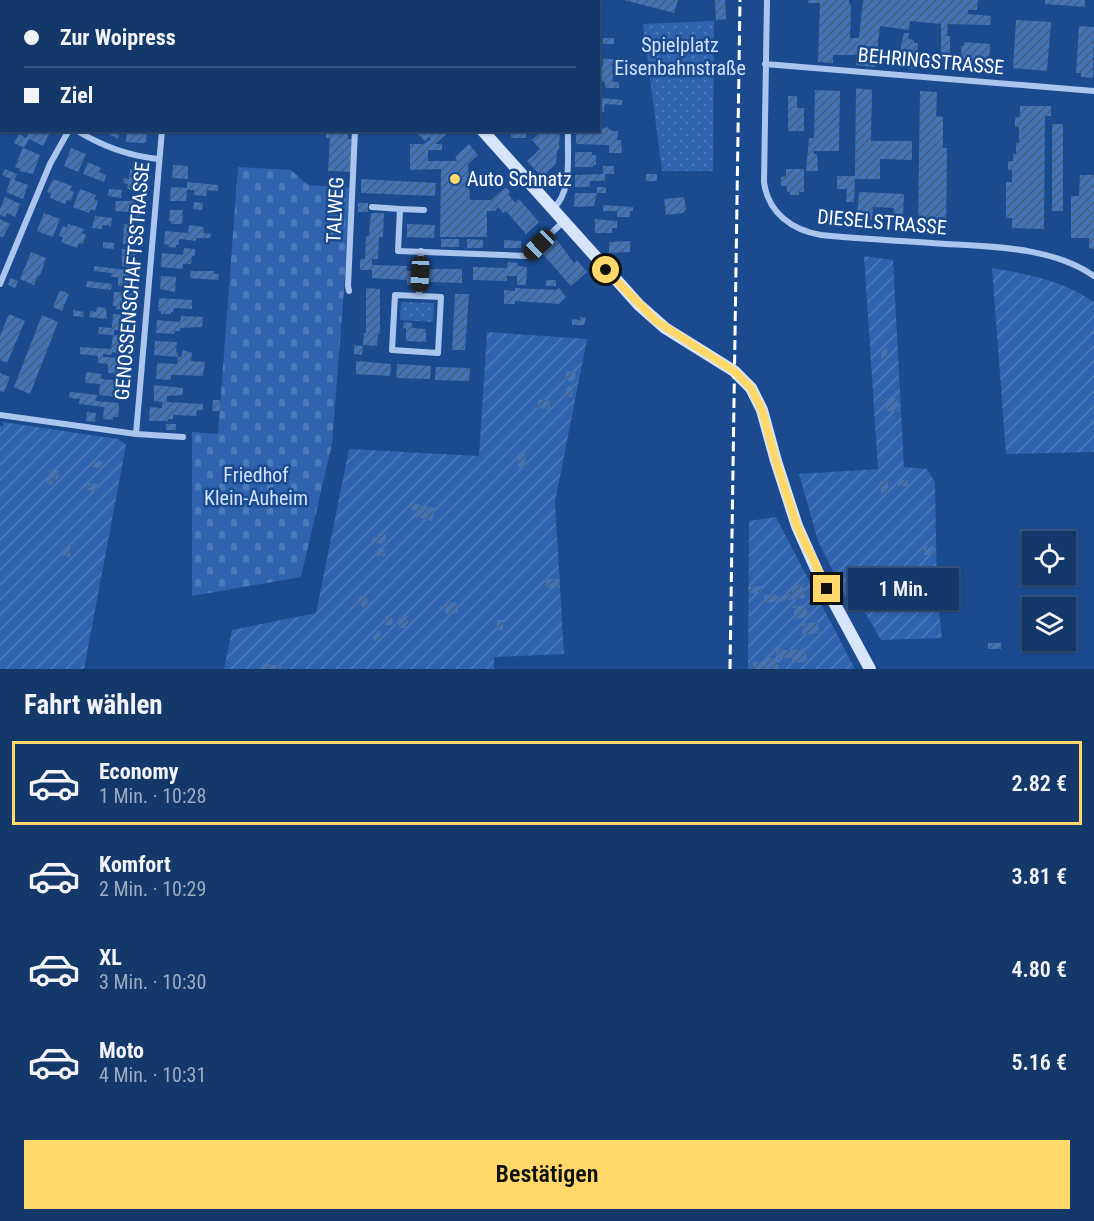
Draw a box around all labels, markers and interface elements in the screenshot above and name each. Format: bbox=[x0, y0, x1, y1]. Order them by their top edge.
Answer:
text: Zur Woipress bbox=[60, 25, 176, 50]
park label: Spielplatz Eisenbahnstraße bbox=[614, 33, 746, 80]
street label: BEHRINGSTRASSE bbox=[857, 43, 1005, 79]
text: Ziel bbox=[60, 83, 93, 108]
street label: GENOSSENSCHAFTSSTRASSE bbox=[110, 161, 154, 401]
place label: Auto Schnatz bbox=[467, 167, 572, 191]
marker: Auto Schnatz bbox=[448, 172, 462, 186]
street label: TALWEG bbox=[321, 176, 349, 244]
street label: DIESELSTRASSE bbox=[816, 204, 948, 240]
car bbox=[520, 226, 558, 264]
car bbox=[410, 256, 430, 292]
route start bbox=[592, 256, 619, 283]
park label: Friedhof Klein-Auheim bbox=[204, 463, 308, 510]
map controls bbox=[1022, 531, 1076, 651]
button: locate bbox=[1022, 531, 1076, 585]
callout: 1 Min. bbox=[848, 568, 959, 610]
route end bbox=[813, 575, 840, 602]
text: 1 Min. bbox=[878, 577, 929, 601]
button: layers bbox=[1022, 597, 1076, 651]
text: Fahrt wählen bbox=[24, 689, 163, 721]
icon: car bbox=[27, 756, 81, 810]
text: Economy bbox=[99, 759, 179, 784]
text: 2.82 € bbox=[1011, 771, 1067, 796]
text: 1 Min. · 10:28 bbox=[99, 784, 206, 808]
icon: car bbox=[27, 849, 81, 903]
text: Komfort bbox=[99, 852, 171, 877]
text: 3.81 € bbox=[1011, 864, 1067, 889]
text: 2 Min. · 10:29 bbox=[99, 877, 206, 901]
icon: car bbox=[27, 942, 81, 996]
text: XL bbox=[99, 945, 122, 970]
text: 4.80 € bbox=[1011, 957, 1067, 982]
text: 3 Min. · 10:30 bbox=[99, 970, 206, 994]
icon: car bbox=[27, 1035, 81, 1089]
text: Moto bbox=[99, 1038, 144, 1063]
text: 5.16 € bbox=[1011, 1050, 1067, 1075]
text: 4 Min. · 10:31 bbox=[99, 1063, 206, 1087]
button: Bestätigen bbox=[24, 1140, 1070, 1209]

